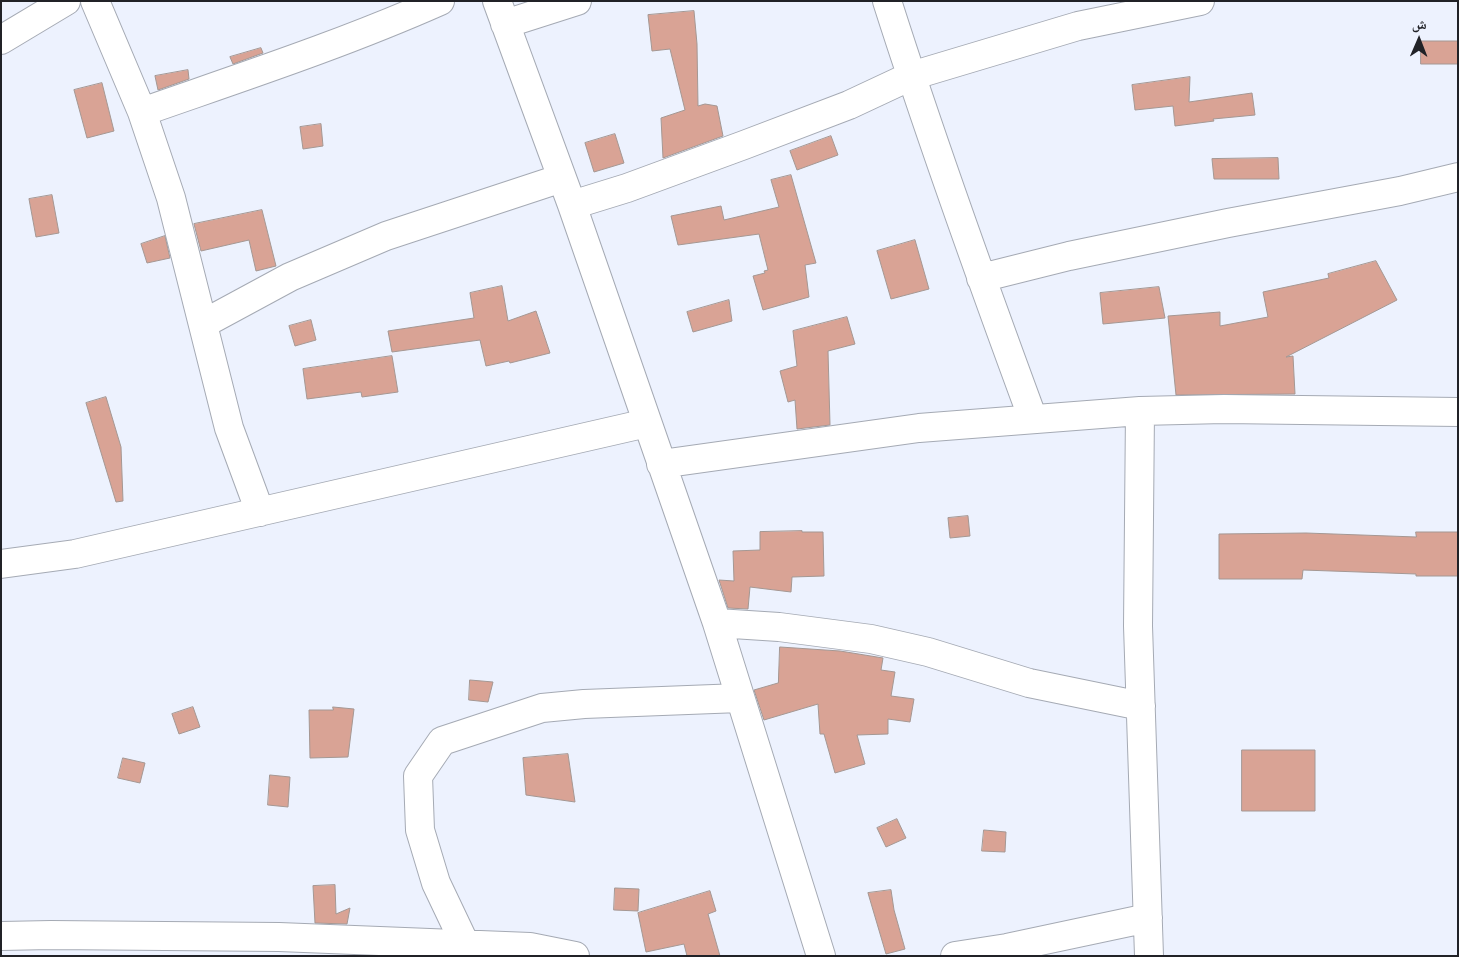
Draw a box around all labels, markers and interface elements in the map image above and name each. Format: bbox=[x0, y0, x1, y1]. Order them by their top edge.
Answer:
north arrow bbox=[1394, 15, 1444, 65]
text: ش bbox=[1412, 15, 1427, 34]

